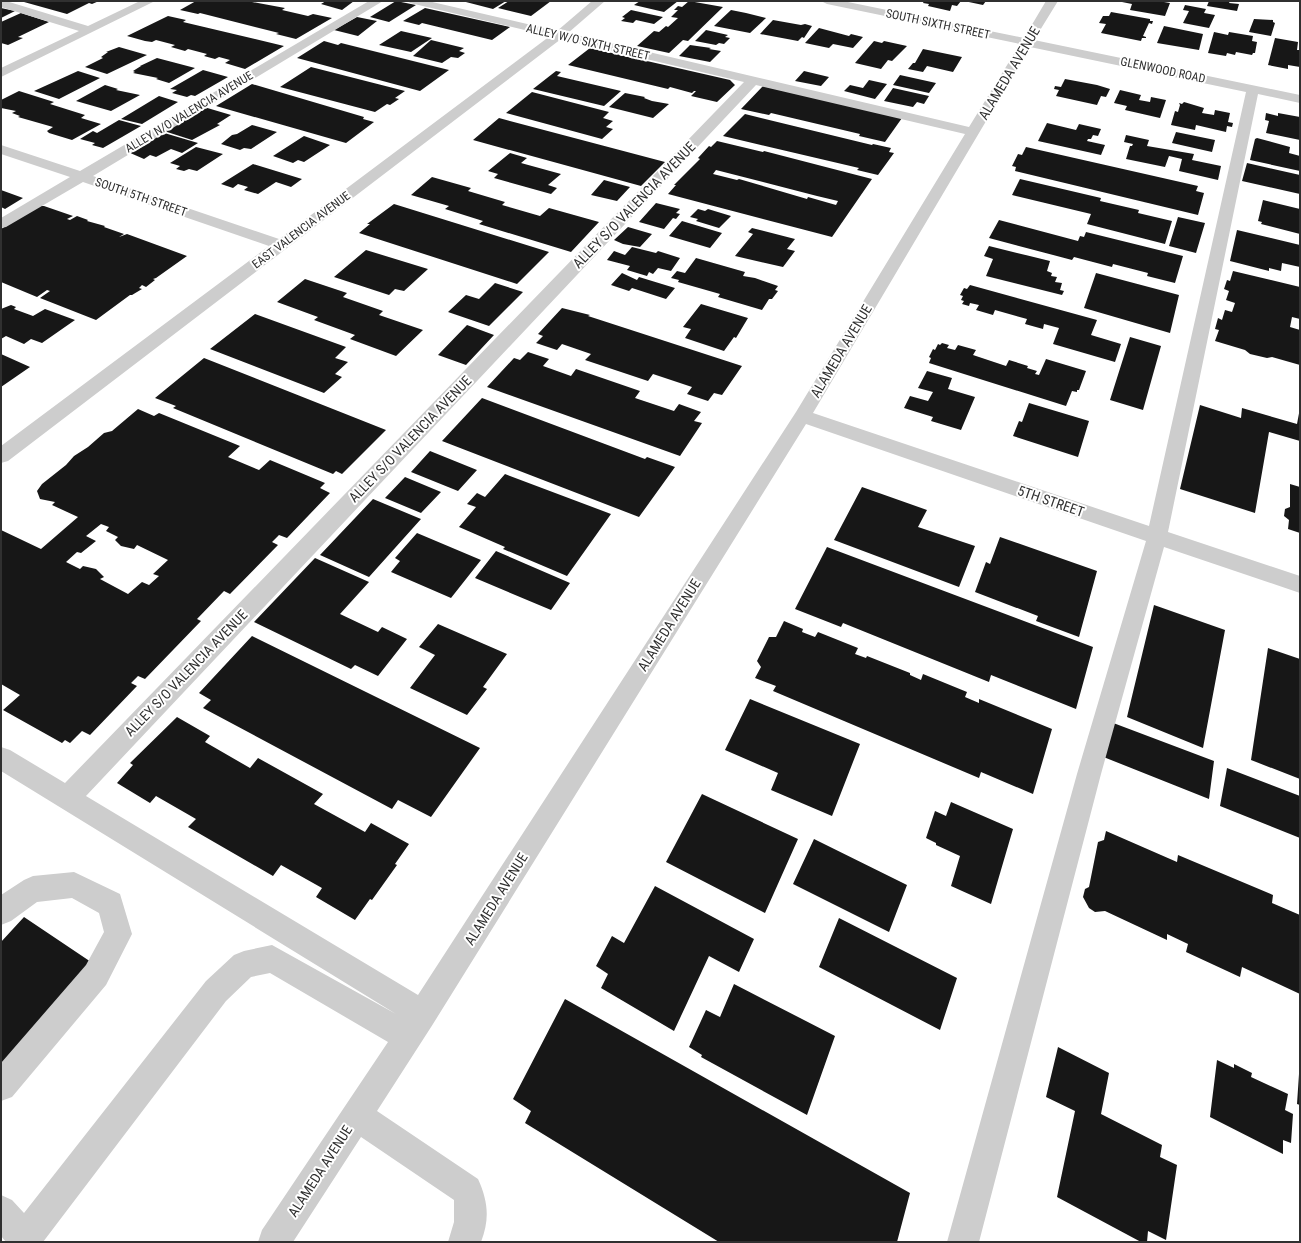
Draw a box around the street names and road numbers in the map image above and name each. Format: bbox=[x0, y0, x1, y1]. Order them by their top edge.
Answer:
street label: SOUTH SIXTH STREET bbox=[885, 6, 991, 42]
street label: ALLEY W/O SIXTH STREET bbox=[525, 21, 651, 63]
street label: ALAMEDA AVENUE bbox=[975, 24, 1043, 122]
street label: GLENWOOD ROAD bbox=[1119, 54, 1207, 86]
street label: ALLEY N/O VALENCIA AVENUE bbox=[123, 68, 255, 156]
street label: ALLEY S/O VALENCIA AVENUE bbox=[569, 139, 699, 271]
street label: SOUTH 5TH STREET bbox=[93, 175, 189, 219]
street label: EAST VALENCIA AVENUE bbox=[249, 189, 353, 271]
street label: ALAMEDA AVENUE bbox=[807, 302, 875, 400]
street label: ALLEY S/O VALENCIA AVENUE bbox=[345, 373, 475, 505]
street label: 5TH STREET bbox=[1016, 482, 1086, 520]
street label: ALAMEDA AVENUE bbox=[634, 576, 704, 674]
street label: ALLEY S/O VALENCIA AVENUE bbox=[121, 607, 251, 739]
street label: ALAMEDA AVENUE bbox=[461, 850, 531, 948]
street label: ALAMEDA AVENUE bbox=[285, 1122, 355, 1220]

